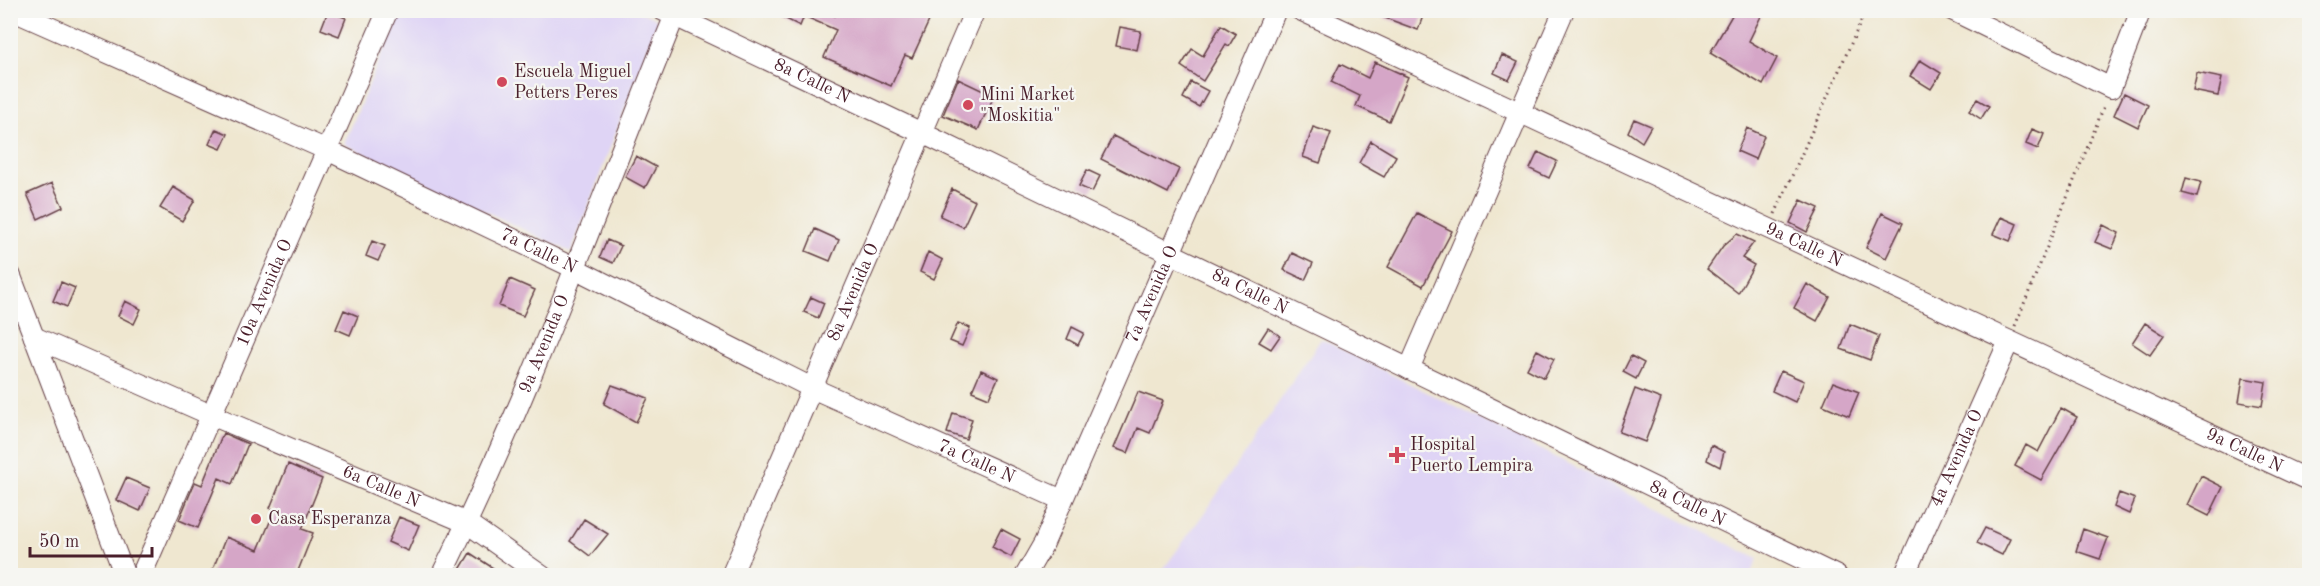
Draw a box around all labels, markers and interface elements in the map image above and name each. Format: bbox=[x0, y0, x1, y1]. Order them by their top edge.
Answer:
street label: 8a Calle N bbox=[771, 55, 853, 107]
place label: Escuela Miguel Petters Peres bbox=[514, 63, 631, 102]
marker: Escuela Miguel Petters Peres bbox=[495, 75, 509, 89]
place label: Mini Market "Moskitia" bbox=[980, 86, 1075, 125]
marker: Mini Market "Moskitia" bbox=[961, 98, 975, 112]
street label: 9a Calle N bbox=[1763, 219, 1845, 271]
street label: 7a Calle N bbox=[497, 225, 580, 277]
street label: 10a Avenida O bbox=[233, 236, 296, 349]
street label: 8a Avenida O bbox=[824, 241, 882, 344]
street label: 7a Avenida O bbox=[1123, 243, 1181, 346]
street label: 8a Calle N bbox=[1209, 266, 1291, 318]
street label: 9a Avenida O bbox=[516, 292, 572, 396]
street label: 4a Avenida O bbox=[1927, 407, 1986, 510]
street label: 9a Calle N bbox=[2203, 425, 2286, 476]
place label: Hospital Puerto Lempira bbox=[1410, 436, 1533, 475]
street label: 7a Calle N bbox=[935, 437, 1018, 487]
marker: Hospital Puerto Lempira bbox=[1388, 446, 1406, 464]
street label: 6a Calle N bbox=[340, 462, 423, 511]
street label: 8a Calle N bbox=[1646, 478, 1728, 530]
place label: Casa Esperanza bbox=[268, 510, 391, 528]
marker: Casa Esperanza bbox=[249, 512, 263, 526]
scale bar bbox=[30, 520, 152, 558]
text: 50 m bbox=[39, 533, 79, 551]

